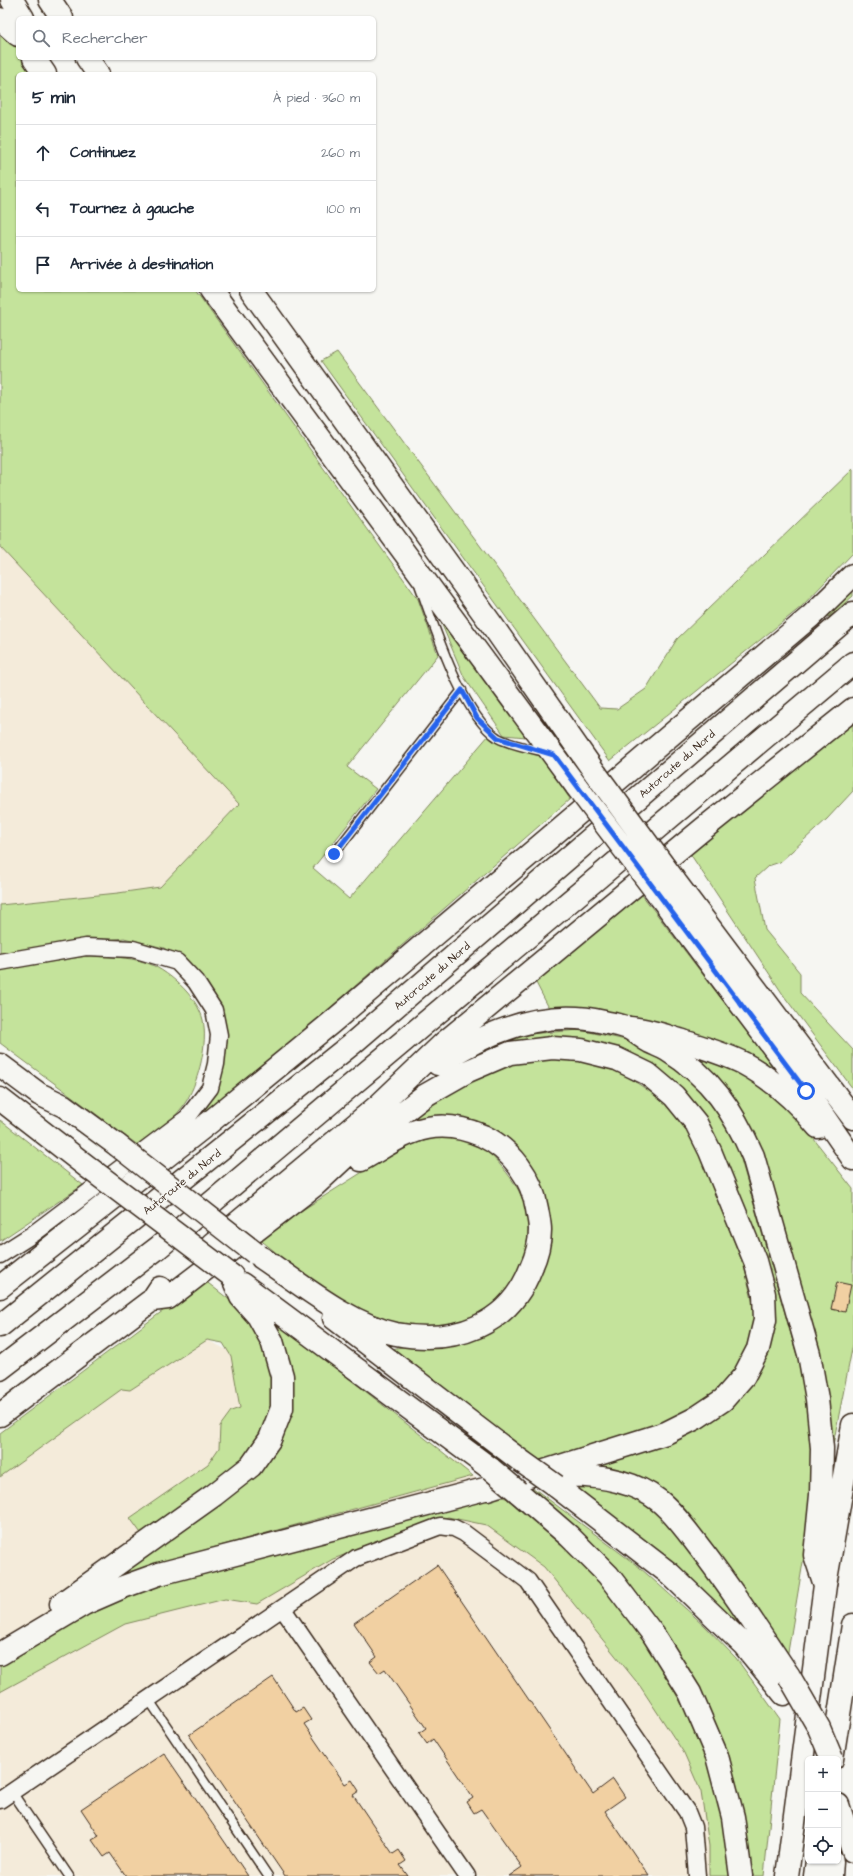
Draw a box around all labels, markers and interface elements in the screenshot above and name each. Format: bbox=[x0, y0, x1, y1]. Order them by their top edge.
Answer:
search box bbox=[16, 16, 376, 60]
icon: search bbox=[30, 27, 52, 49]
text: Rechercher bbox=[62, 28, 147, 49]
text: 5 min bbox=[32, 86, 75, 110]
text: À pied · 360 m bbox=[273, 89, 360, 107]
icon: ahead bbox=[32, 142, 54, 164]
text: Continuez bbox=[70, 142, 136, 163]
text: 260 m bbox=[321, 144, 360, 162]
icon: left bbox=[32, 198, 54, 220]
text: Tournez à gauche bbox=[70, 198, 194, 219]
text: 100 m bbox=[327, 200, 360, 218]
icon: arrive bbox=[32, 254, 54, 276]
text: Arrivée à destination bbox=[70, 254, 213, 275]
street label: Autoroute du Nord bbox=[636, 727, 719, 801]
route end bbox=[325, 845, 343, 863]
street label: Autoroute du Nord bbox=[391, 939, 474, 1013]
route start bbox=[797, 1082, 815, 1100]
street label: Autoroute du Nord bbox=[140, 1146, 224, 1218]
map controls bbox=[805, 1756, 841, 1864]
button: + bbox=[805, 1756, 841, 1792]
button: − bbox=[805, 1792, 841, 1828]
button: locate bbox=[805, 1828, 841, 1864]

